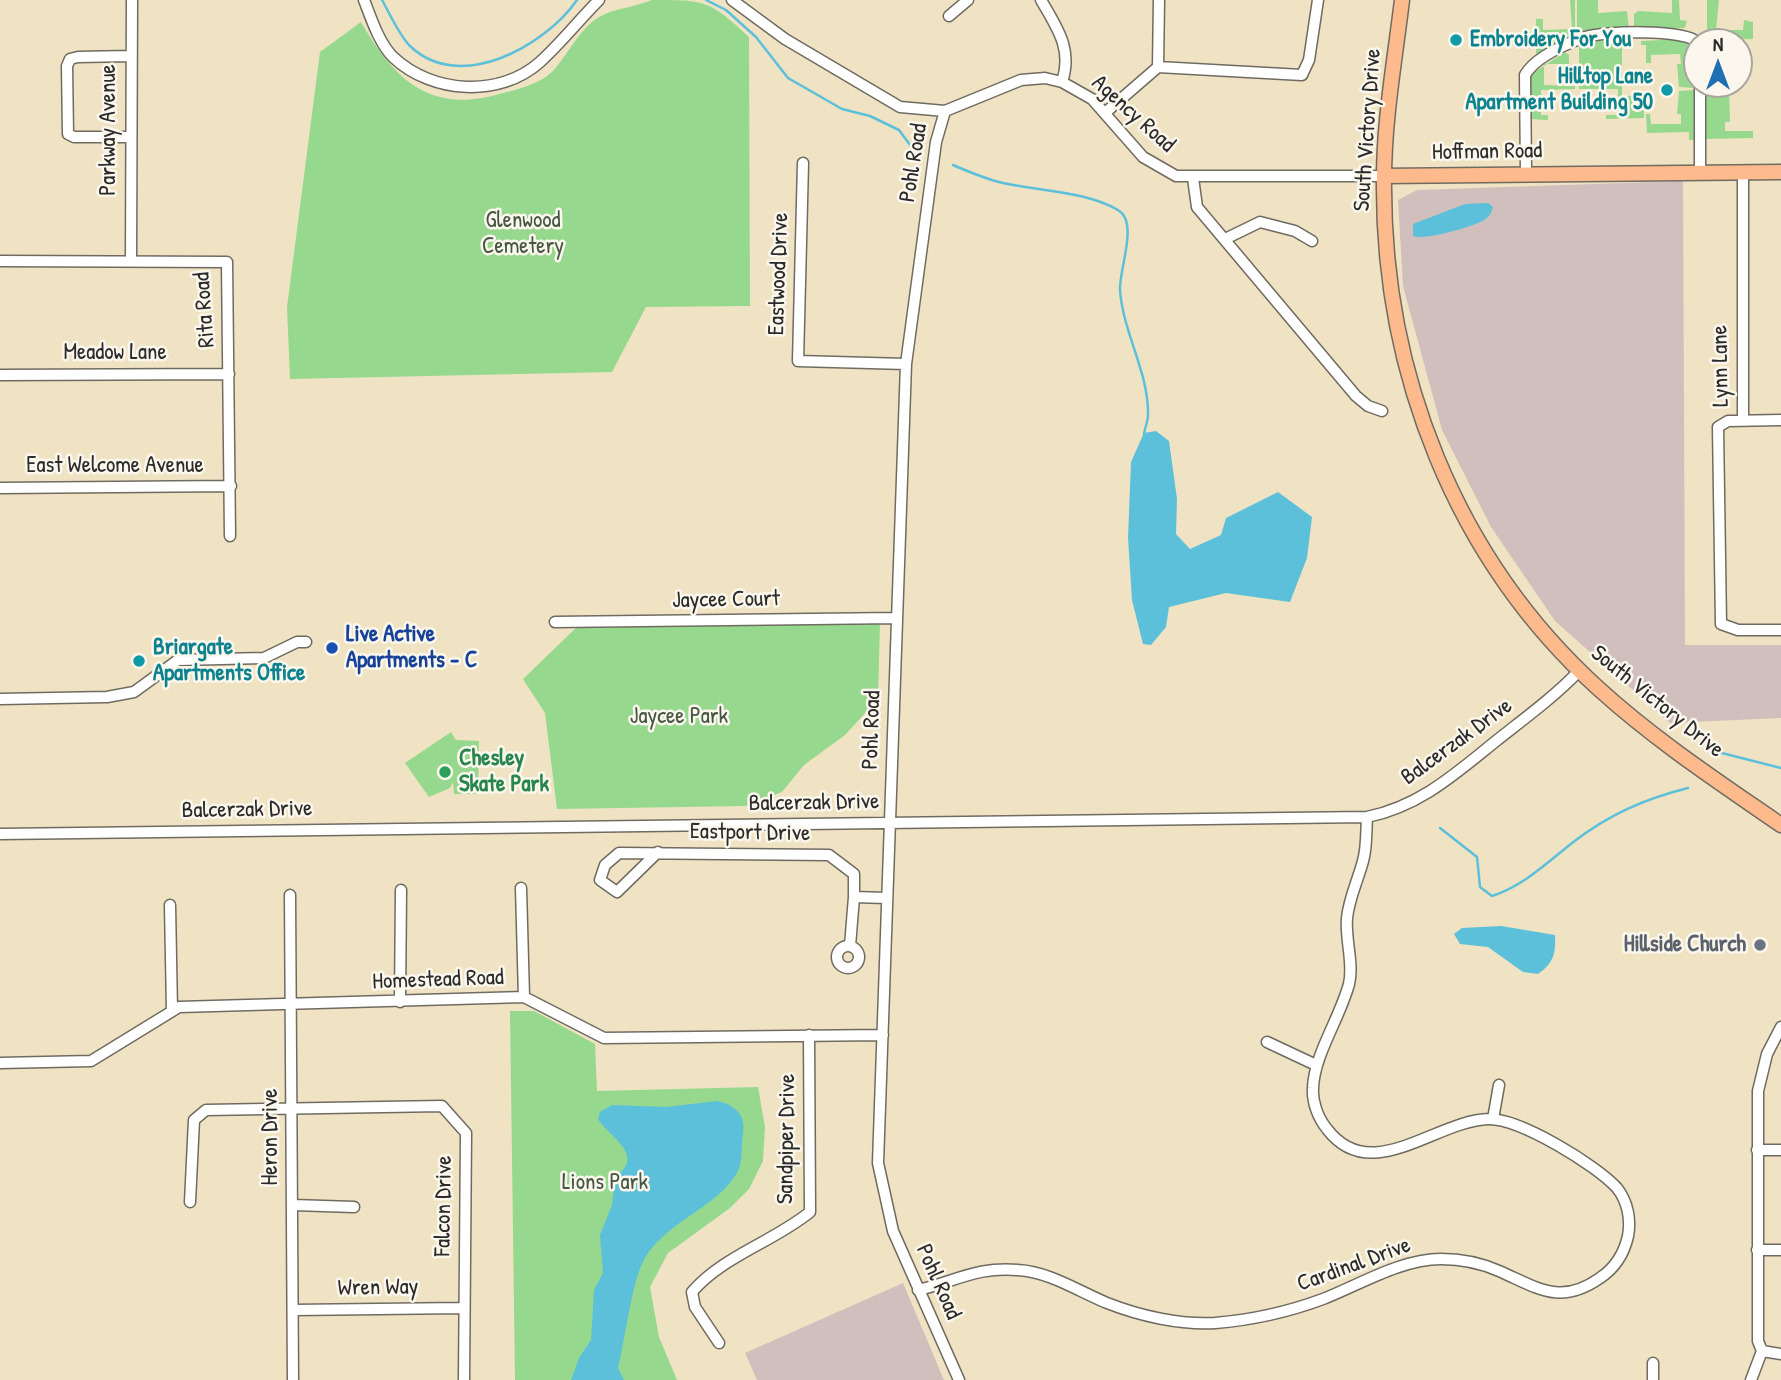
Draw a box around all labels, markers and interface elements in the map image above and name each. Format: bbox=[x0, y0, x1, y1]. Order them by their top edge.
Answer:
place label: Embroidery For You bbox=[1470, 26, 1631, 54]
north arrow bbox=[1683, 28, 1753, 98]
text: N bbox=[1713, 31, 1723, 57]
marker: Embroidery For You bbox=[1448, 32, 1464, 48]
street label: South Victory Drive bbox=[1349, 48, 1387, 212]
place label: Hilltop Lane Apartment Building 50 bbox=[1466, 63, 1653, 117]
street label: Parkway Avenue bbox=[95, 64, 123, 196]
street label: Agency Road bbox=[1086, 69, 1180, 159]
marker: Hilltop Lane Apartment Building 50 bbox=[1659, 82, 1675, 98]
street label: Pohl Road bbox=[894, 122, 934, 204]
street label: Hoffman Road bbox=[1432, 137, 1542, 167]
park label: Glenwood Cemetery bbox=[482, 207, 564, 261]
street label: Eastwood Drive bbox=[763, 212, 795, 336]
street label: Rita Road bbox=[189, 271, 221, 349]
street label: Lynn Lane bbox=[1706, 325, 1736, 407]
street label: Meadow Lane bbox=[63, 339, 167, 367]
street label: East Welcome Avenue bbox=[26, 452, 204, 480]
street label: Jaycee Court bbox=[672, 585, 780, 615]
place label: Live Active Apartments - C bbox=[346, 621, 477, 675]
place label: Briargate Apartments Office bbox=[153, 634, 305, 688]
marker: Live Active Apartments - C bbox=[324, 640, 340, 656]
street label: South Victory Drive bbox=[1585, 640, 1729, 764]
marker: Briargate Apartments Office bbox=[131, 653, 147, 669]
street label: Pohl Road bbox=[857, 690, 887, 770]
street label: Balcerzak Drive bbox=[1396, 692, 1518, 792]
park label: Jaycee Park bbox=[630, 703, 728, 731]
place label: Chesley Skate Park bbox=[459, 745, 549, 799]
marker: Chesley Skate Park bbox=[437, 764, 453, 780]
street label: Balcerzak Drive bbox=[748, 788, 880, 818]
street label: Balcerzak Drive bbox=[181, 795, 313, 825]
street label: Eastport Drive bbox=[690, 818, 810, 848]
place label: Hillside Church bbox=[1624, 931, 1746, 959]
marker: Hillside Church bbox=[1752, 937, 1768, 953]
street label: Homestead Road bbox=[372, 964, 504, 996]
street label: Sandpiper Drive bbox=[772, 1074, 802, 1204]
street label: Heron Drive bbox=[257, 1088, 285, 1186]
street label: Falcon Drive bbox=[429, 1155, 459, 1257]
park label: Lions Park bbox=[562, 1169, 648, 1197]
street label: Cardinal Drive bbox=[1294, 1232, 1414, 1298]
street label: Pohl Road bbox=[909, 1240, 967, 1324]
street label: Wren Way bbox=[337, 1273, 419, 1303]

